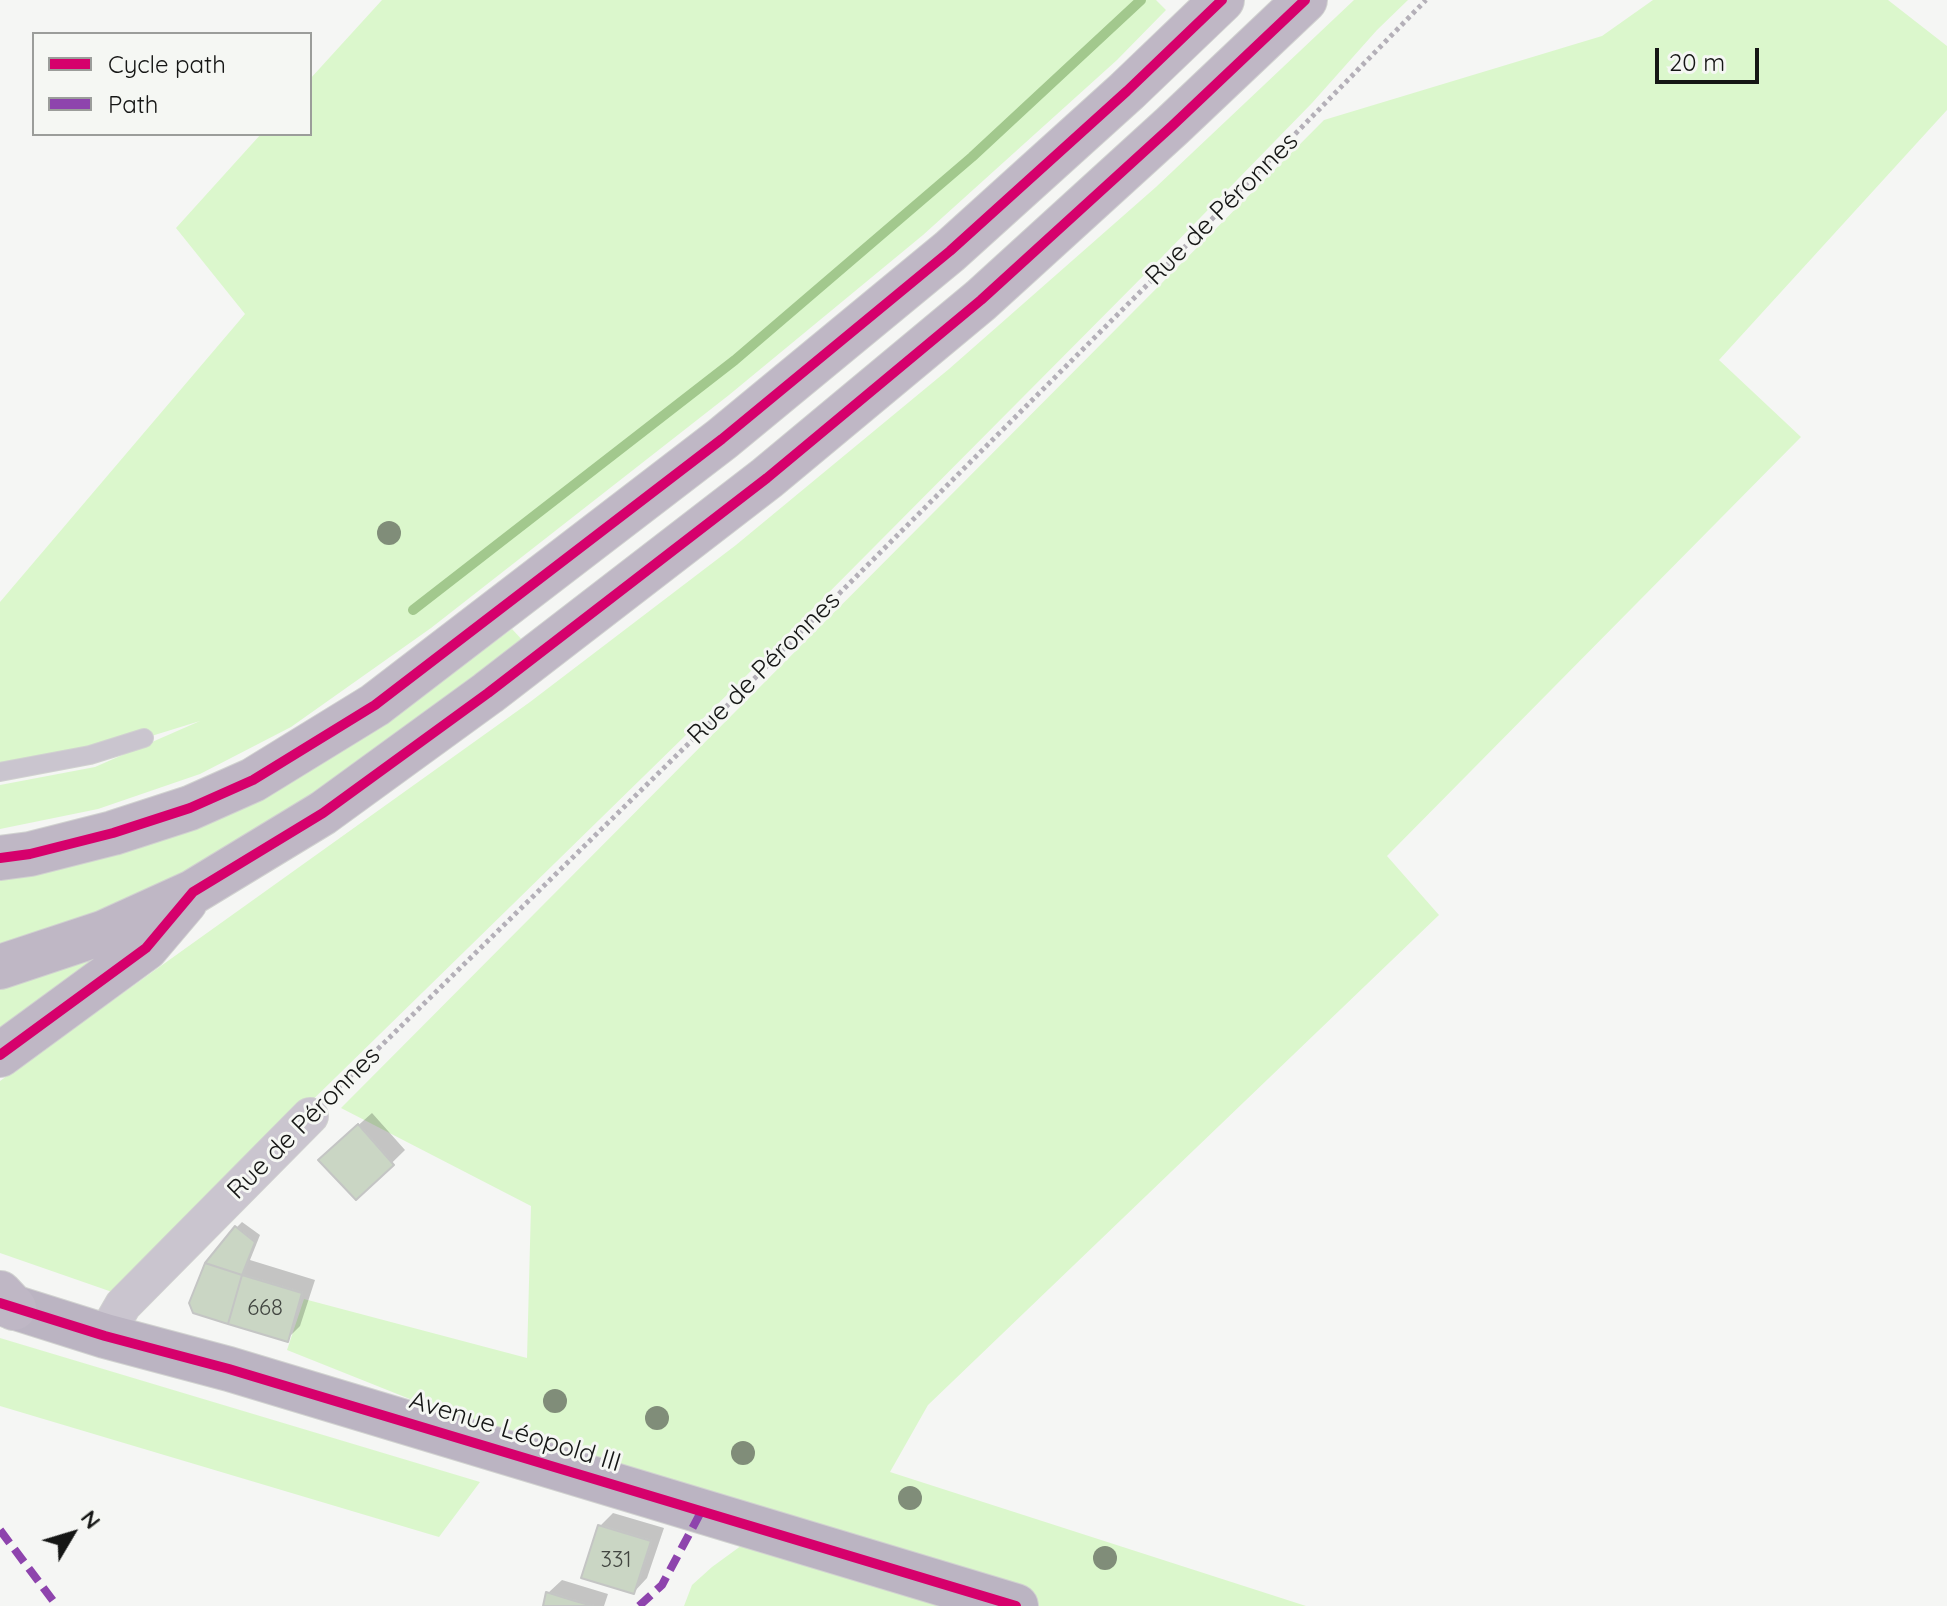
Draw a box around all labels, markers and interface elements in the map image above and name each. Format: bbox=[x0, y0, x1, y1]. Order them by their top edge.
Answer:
legend bbox=[32, 32, 312, 136]
scale bar bbox=[1659, 32, 1763, 82]
text: 20 m bbox=[1669, 47, 1725, 77]
text: Cycle path bbox=[108, 49, 226, 79]
text: Path bbox=[108, 89, 159, 119]
street label: Rue de Péronnes bbox=[1139, 126, 1305, 292]
street label: Rue de Péronnes bbox=[681, 585, 847, 751]
street label: Rue de Péronnes bbox=[221, 1040, 387, 1206]
house number: 668 bbox=[247, 1295, 283, 1321]
street label: Avenue Léopold III bbox=[405, 1385, 625, 1479]
north arrow bbox=[32, 1494, 112, 1574]
text: N bbox=[75, 1504, 107, 1534]
house number: 331 bbox=[600, 1547, 632, 1573]

